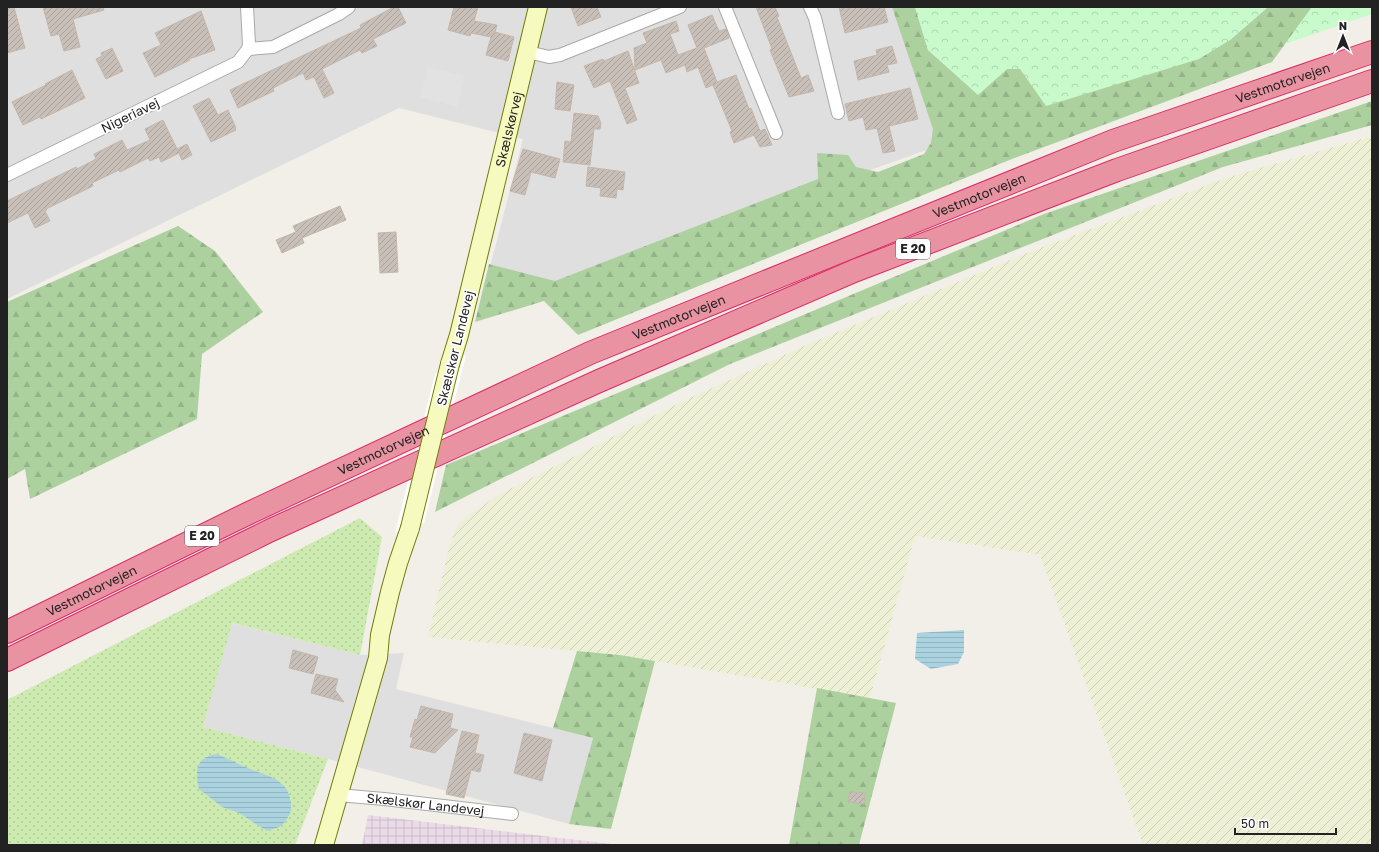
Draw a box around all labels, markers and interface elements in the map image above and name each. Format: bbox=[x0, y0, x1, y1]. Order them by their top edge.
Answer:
north arrow bbox=[1323, 16, 1363, 56]
text: N bbox=[1339, 19, 1347, 32]
street label: Vestmotorvejen bbox=[1233, 59, 1332, 106]
street label: Skælskørvej bbox=[492, 90, 525, 169]
street label: Nigeriavej bbox=[98, 94, 162, 136]
street label: Vestmotorvejen bbox=[930, 169, 1028, 221]
road number: E 20 bbox=[896, 239, 930, 259]
street label: Skælskør Landevej bbox=[433, 289, 477, 407]
street label: Vestmotorvejen bbox=[630, 291, 728, 343]
street label: Vestmotorvejen bbox=[335, 422, 431, 478]
road number: E 20 bbox=[185, 526, 219, 546]
street label: Vestmotorvejen bbox=[43, 561, 139, 620]
street label: Skælskør Landevej bbox=[366, 790, 485, 819]
scale bar bbox=[1235, 810, 1336, 836]
text: 50 m bbox=[1241, 816, 1269, 831]

